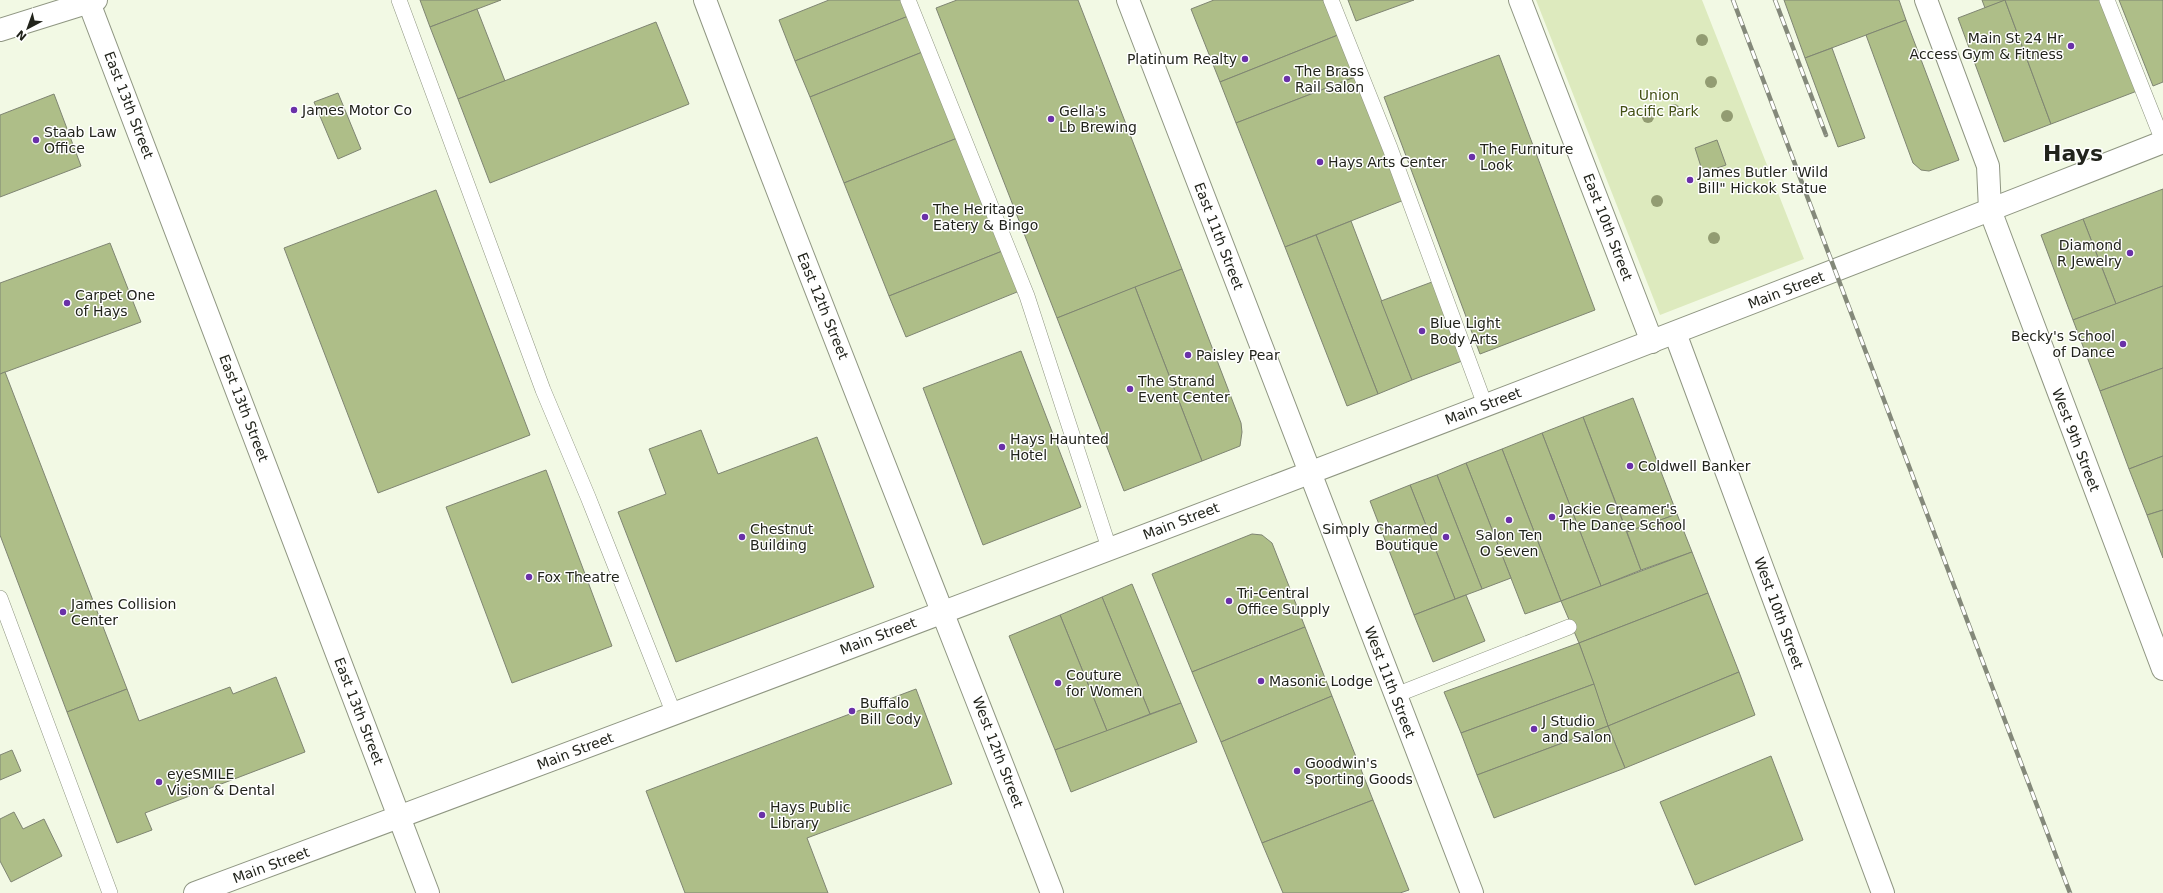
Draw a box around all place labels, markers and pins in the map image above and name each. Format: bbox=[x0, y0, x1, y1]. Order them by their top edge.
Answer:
place label: Main St 24 Hr Access Gym & Fitness bbox=[1910, 30, 2063, 62]
marker: Main St 24 Hr Access Gym & Fitness bbox=[2066, 41, 2076, 51]
place label: Platinum Realty bbox=[1127, 51, 1237, 67]
marker: Platinum Realty bbox=[1240, 54, 1250, 64]
place label: The Brass Rail Salon bbox=[1294, 63, 1364, 95]
marker: The Brass Rail Salon bbox=[1282, 74, 1292, 84]
place label: James Motor Co bbox=[301, 102, 412, 118]
place label: Gella's Lb Brewing bbox=[1059, 103, 1137, 135]
marker: James Motor Co bbox=[289, 105, 299, 115]
marker: Gella's Lb Brewing bbox=[1046, 114, 1056, 124]
place label: Staab Law Office bbox=[44, 124, 117, 156]
marker: Staab Law Office bbox=[31, 135, 41, 145]
place label: The Furniture Look bbox=[1479, 141, 1573, 173]
marker: The Furniture Look bbox=[1467, 152, 1477, 162]
place label: Hays Arts Center bbox=[1328, 154, 1447, 170]
marker: Hays Arts Center bbox=[1315, 157, 1325, 167]
place label: James Butler "Wild Bill" Hickok Statue bbox=[1697, 164, 1828, 196]
marker: James Butler "Wild Bill" Hickok Statue bbox=[1685, 175, 1695, 185]
place label: The Heritage Eatery & Bingo bbox=[932, 201, 1038, 233]
marker: The Heritage Eatery & Bingo bbox=[920, 212, 930, 222]
place label: Diamond R Jewelry bbox=[2057, 237, 2122, 269]
marker: Diamond R Jewelry bbox=[2125, 248, 2135, 258]
place label: Carpet One of Hays bbox=[75, 287, 155, 319]
marker: Carpet One of Hays bbox=[62, 298, 72, 308]
place label: Blue Light Body Arts bbox=[1430, 315, 1501, 347]
marker: Blue Light Body Arts bbox=[1417, 326, 1427, 336]
place label: Becky's School of Dance bbox=[2011, 328, 2115, 360]
marker: Becky's School of Dance bbox=[2118, 339, 2128, 349]
place label: Paisley Pear bbox=[1196, 347, 1280, 363]
marker: Paisley Pear bbox=[1183, 350, 1193, 360]
place label: The Strand Event Center bbox=[1137, 373, 1230, 405]
marker: The Strand Event Center bbox=[1125, 384, 1135, 394]
place label: Hays Haunted Hotel bbox=[1010, 431, 1109, 463]
marker: Hays Haunted Hotel bbox=[997, 442, 1007, 452]
place label: Coldwell Banker bbox=[1638, 458, 1751, 474]
marker: Coldwell Banker bbox=[1625, 461, 1635, 471]
place label: Jackie Creamer's The Dance School bbox=[1559, 501, 1686, 533]
marker: Jackie Creamer's The Dance School bbox=[1547, 512, 1557, 522]
marker: Salon Ten O Seven bbox=[1504, 515, 1514, 525]
place label: Chestnut Building bbox=[750, 521, 814, 553]
place label: Simply Charmed Boutique bbox=[1322, 521, 1438, 553]
place label: Salon Ten O Seven bbox=[1476, 527, 1542, 559]
marker: Chestnut Building bbox=[737, 532, 747, 542]
marker: Simply Charmed Boutique bbox=[1441, 532, 1451, 542]
place label: Fox Theatre bbox=[537, 569, 620, 585]
marker: Fox Theatre bbox=[524, 572, 534, 582]
place label: Tri-Central Office Supply bbox=[1236, 585, 1330, 617]
place label: James Collision Center bbox=[70, 596, 176, 628]
marker: Tri-Central Office Supply bbox=[1224, 596, 1234, 606]
marker: James Collision Center bbox=[58, 607, 68, 617]
place label: Couture for Women bbox=[1066, 667, 1142, 699]
place label: Masonic Lodge bbox=[1269, 673, 1373, 689]
marker: Masonic Lodge bbox=[1256, 676, 1266, 686]
marker: Couture for Women bbox=[1053, 678, 1063, 688]
place label: Buffalo Bill Cody bbox=[860, 695, 921, 727]
marker: Buffalo Bill Cody bbox=[847, 706, 857, 716]
place label: J Studio and Salon bbox=[1541, 713, 1612, 745]
marker: J Studio and Salon bbox=[1529, 724, 1539, 734]
place label: Goodwin's Sporting Goods bbox=[1305, 755, 1413, 787]
place label: eyeSMILE Vision & Dental bbox=[167, 766, 275, 798]
marker: Goodwin's Sporting Goods bbox=[1292, 766, 1302, 776]
marker: eyeSMILE Vision & Dental bbox=[154, 777, 164, 787]
place label: Hays Public Library bbox=[770, 799, 851, 831]
marker: Hays Public Library bbox=[757, 810, 767, 820]

